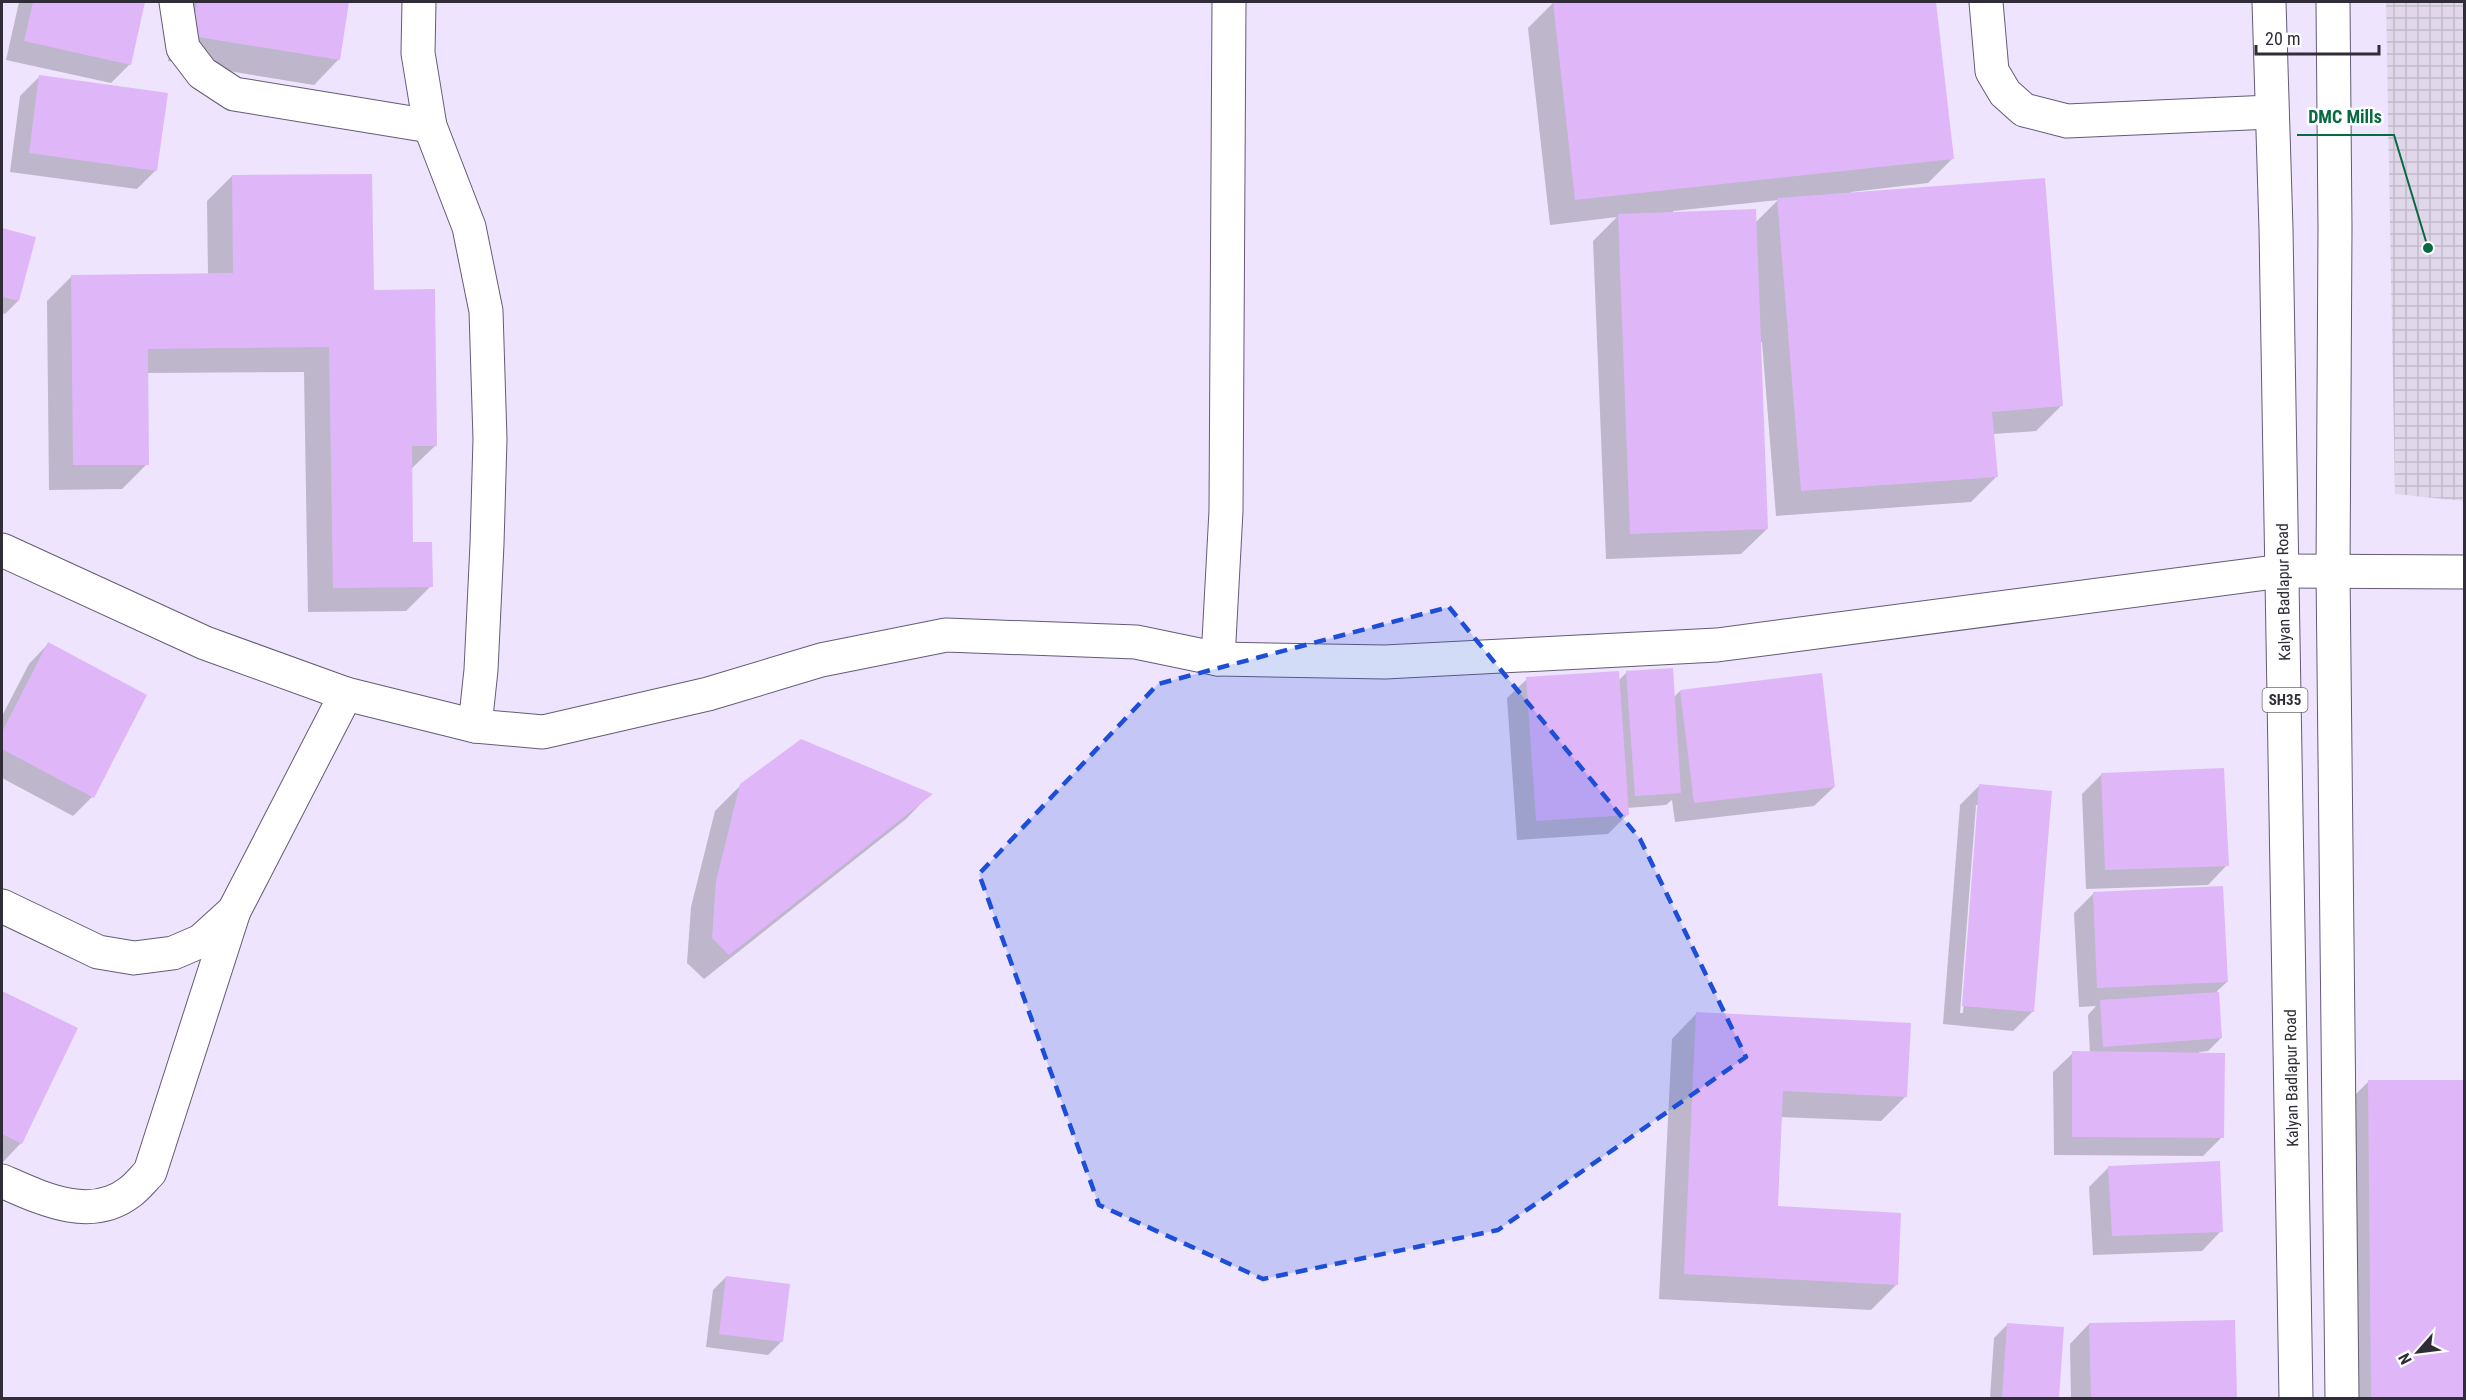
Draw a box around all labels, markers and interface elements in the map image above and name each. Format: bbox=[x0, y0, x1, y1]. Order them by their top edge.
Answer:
scale bar bbox=[2256, 18, 2379, 56]
text: 20 m bbox=[2265, 28, 2300, 49]
callout: DMC Mills bbox=[2297, 99, 2394, 135]
text: DMC Mills bbox=[2308, 106, 2382, 127]
street label: Kalyan Badlapur Road bbox=[2273, 523, 2294, 661]
road number: SH35 bbox=[2262, 688, 2308, 712]
street label: Kalyan Badlapur Road bbox=[2281, 1009, 2302, 1147]
north arrow bbox=[2388, 1322, 2448, 1382]
text: N bbox=[2395, 1350, 2416, 1368]

